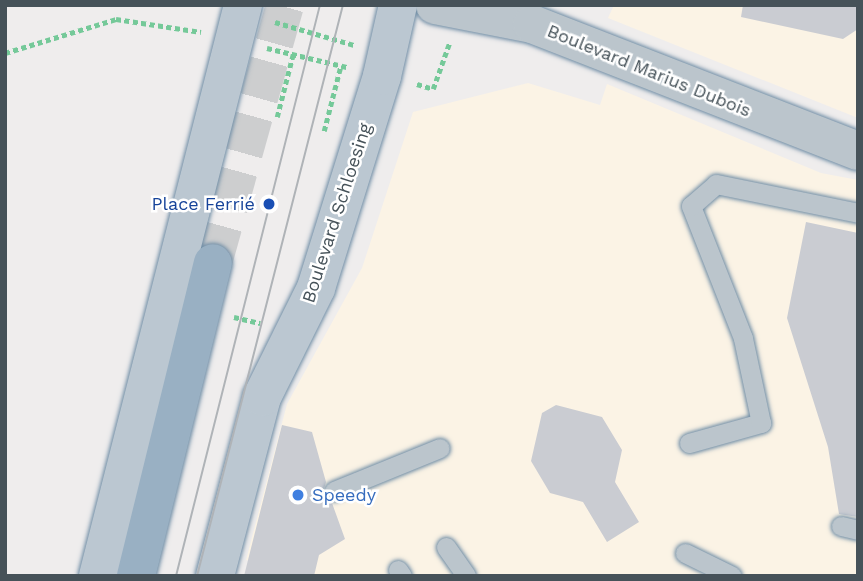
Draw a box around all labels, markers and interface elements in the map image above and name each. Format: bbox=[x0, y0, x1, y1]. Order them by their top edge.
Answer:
street label: Boulevard Marius Dubois bbox=[544, 20, 754, 122]
street label: Boulevard Schloesing bbox=[298, 120, 376, 306]
place label: Place Ferrié bbox=[151, 193, 255, 215]
marker: Place Ferrié bbox=[261, 196, 277, 212]
place label: Speedy bbox=[312, 484, 376, 506]
marker: Speedy bbox=[290, 487, 306, 503]

